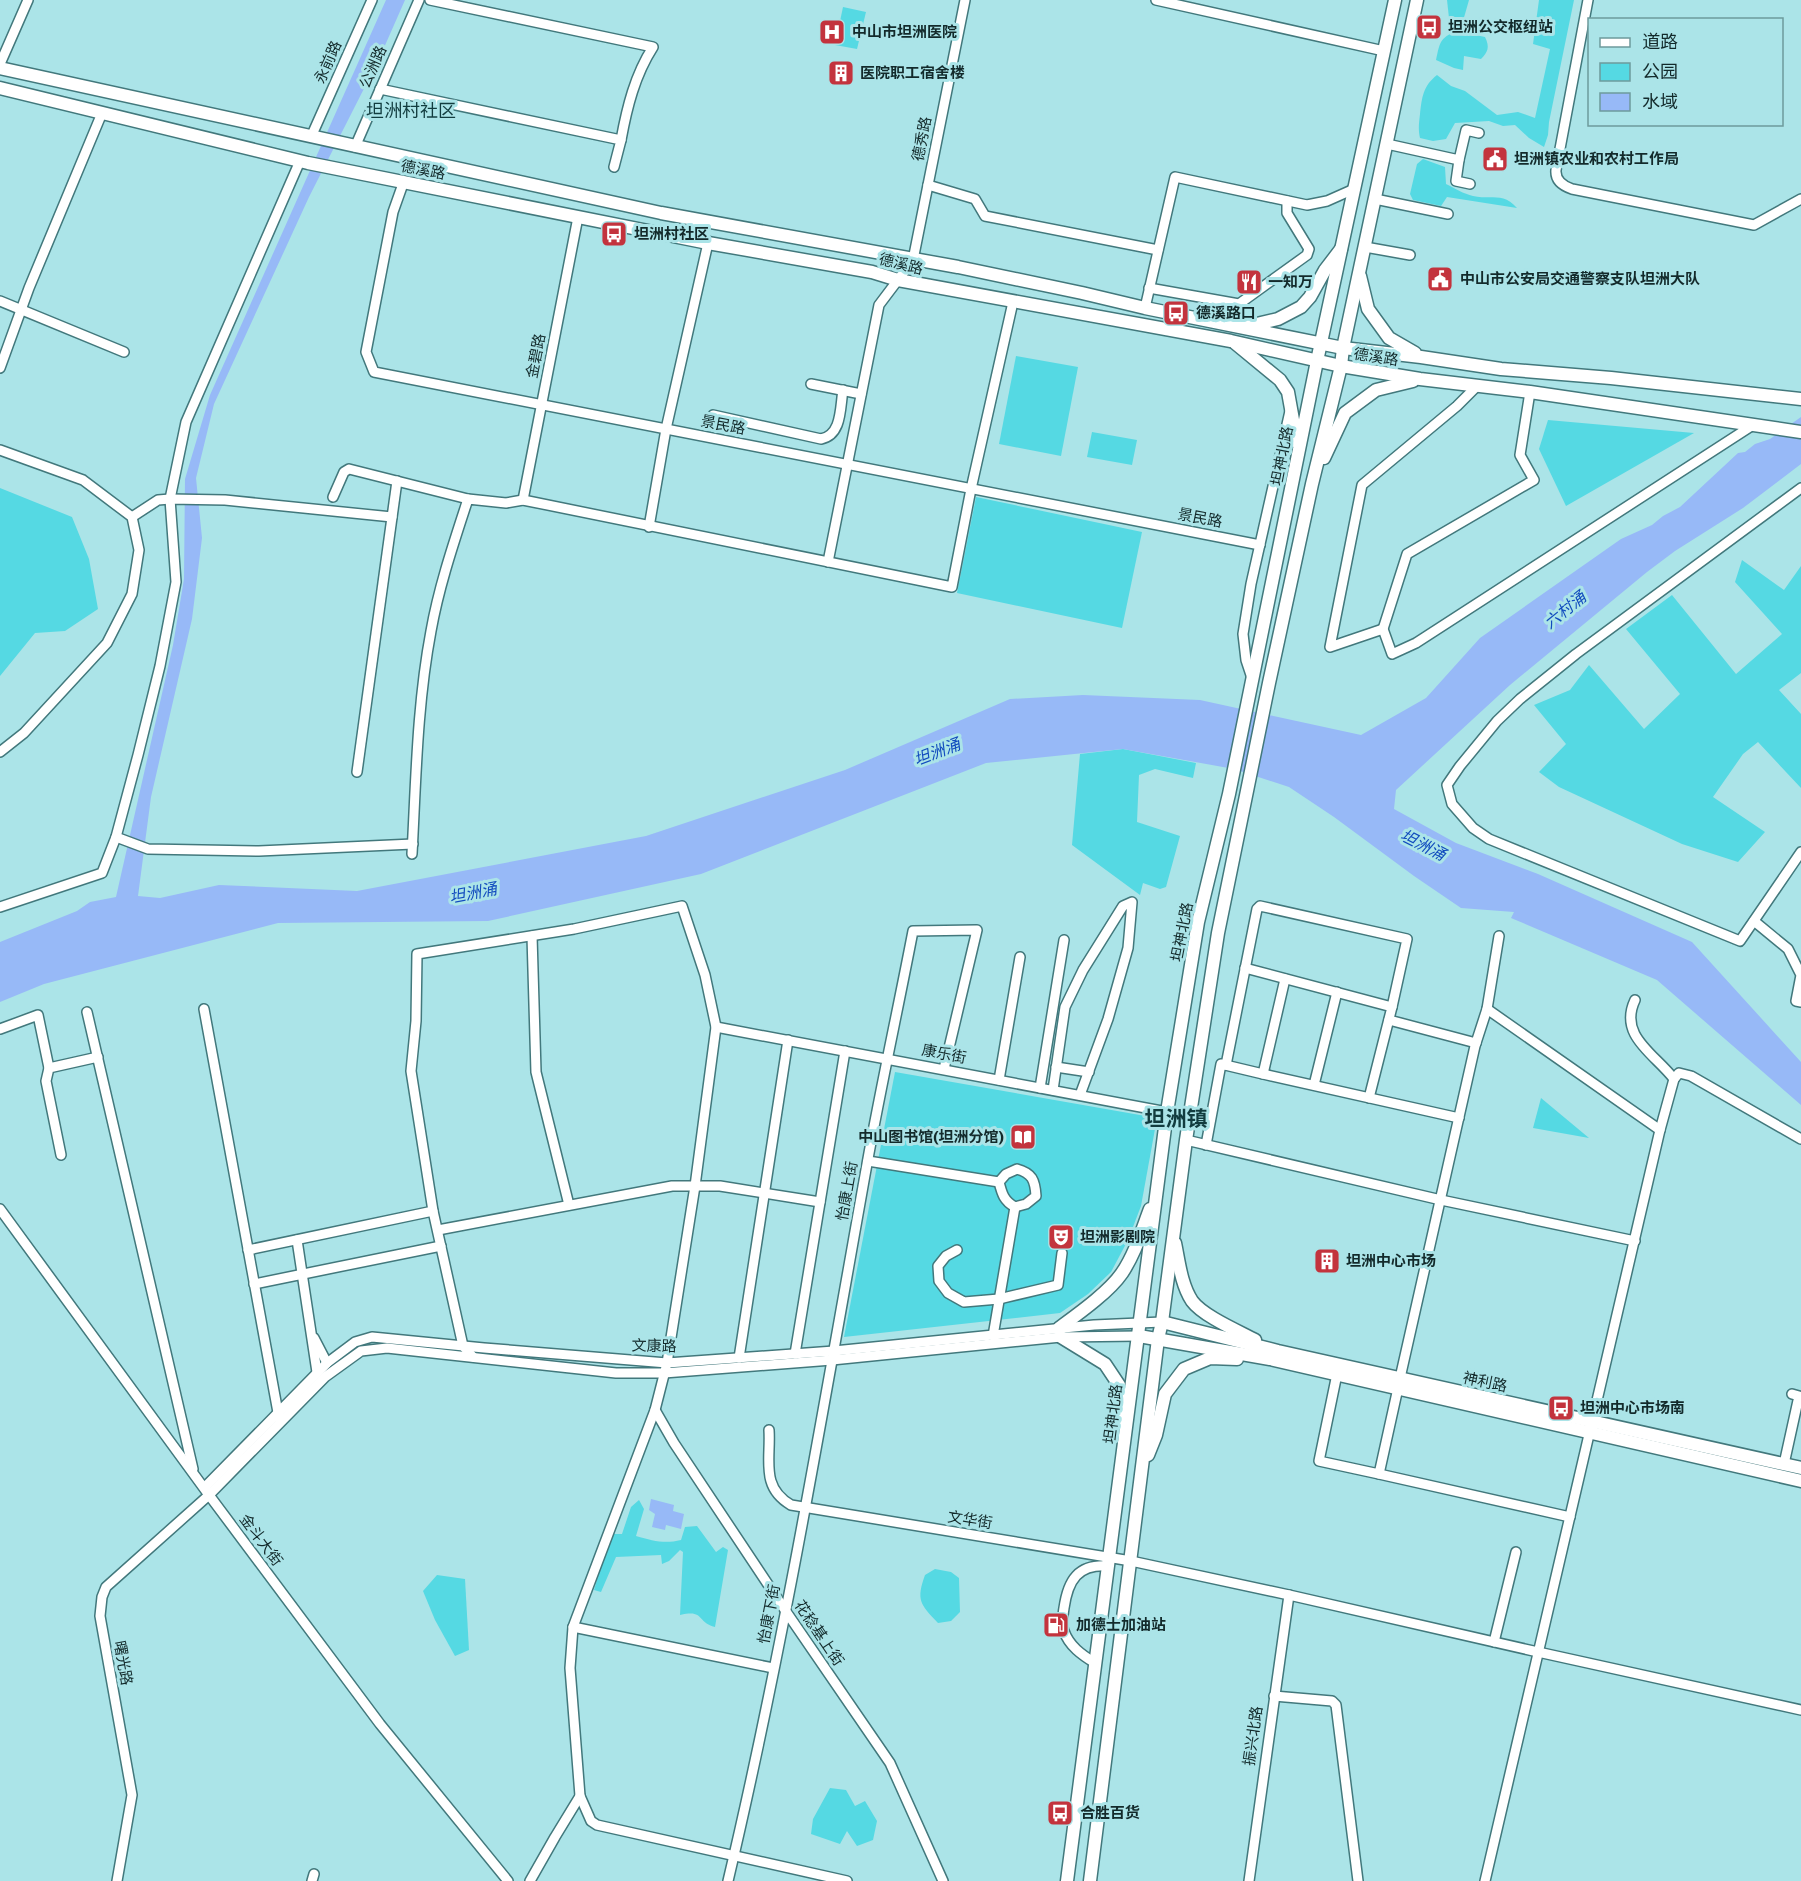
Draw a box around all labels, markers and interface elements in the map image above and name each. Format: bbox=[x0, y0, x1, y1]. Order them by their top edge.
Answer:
bus stop icon: 坦洲公交枢纽站 bbox=[1414, 12, 1444, 42]
hospital icon: 中山市坦洲医院 bbox=[817, 17, 847, 47]
place label: 坦洲公交枢纽站 bbox=[1448, 18, 1553, 36]
legend bbox=[1588, 18, 1783, 126]
place label: 中山市坦洲医院 bbox=[852, 23, 957, 41]
text: 道路 bbox=[1642, 31, 1678, 52]
street label: 永前路 bbox=[311, 38, 345, 86]
street label: 公洲路 bbox=[356, 43, 390, 91]
building icon: 医院职工宿舍楼 bbox=[826, 58, 856, 88]
text: 公园 bbox=[1642, 61, 1678, 82]
place label: 医院职工宿舍楼 bbox=[860, 64, 965, 82]
text: 水域 bbox=[1642, 91, 1678, 112]
district label: 坦洲村社区 bbox=[366, 100, 456, 121]
street label: 德秀路 bbox=[909, 115, 935, 163]
public building icon: 坦洲镇农业和农村工作局 bbox=[1480, 144, 1510, 174]
place label: 坦洲镇农业和农村工作局 bbox=[1514, 150, 1679, 168]
street label: 德溪路 bbox=[399, 157, 447, 183]
bus stop icon: 坦洲村社区 bbox=[599, 219, 629, 249]
place label: 坦洲村社区 bbox=[634, 225, 709, 243]
street label: 德溪路 bbox=[877, 250, 925, 278]
public building icon: 中山市公安局交通警察支队坦洲大队 bbox=[1425, 264, 1455, 294]
restaurant icon: 一知万 bbox=[1234, 267, 1264, 297]
place label: 中山市公安局交通警察支队坦洲大队 bbox=[1460, 270, 1700, 288]
place label: 一知万 bbox=[1268, 273, 1313, 291]
bus stop icon: 德溪路口 bbox=[1161, 298, 1191, 328]
place label: 德溪路口 bbox=[1196, 304, 1256, 322]
street label: 金碧路 bbox=[523, 332, 549, 380]
street label: 德溪路 bbox=[1352, 345, 1400, 369]
street label: 景民路 bbox=[699, 412, 747, 438]
street label: 坦神北路 bbox=[1267, 425, 1297, 487]
street label: 景民路 bbox=[1176, 505, 1224, 531]
water label: 六村涌 bbox=[1540, 586, 1591, 632]
water label: 坦洲涌 bbox=[911, 734, 965, 769]
water label: 坦洲涌 bbox=[1397, 826, 1450, 865]
water label: 坦洲涌 bbox=[448, 879, 500, 907]
street label: 坦神北路 bbox=[1167, 901, 1197, 963]
street label: 康乐街 bbox=[920, 1041, 968, 1067]
district label: 坦洲镇 bbox=[1145, 1107, 1208, 1131]
library icon: 中山图书馆(坦洲分馆) bbox=[1008, 1122, 1038, 1152]
place label: 中山图书馆(坦洲分馆) bbox=[858, 1128, 1004, 1146]
street label: 怡康上街 bbox=[833, 1160, 861, 1222]
theatre icon: 坦洲影剧院 bbox=[1046, 1222, 1076, 1252]
place label: 坦洲影剧院 bbox=[1080, 1228, 1155, 1246]
building icon: 坦洲中心市场 bbox=[1312, 1246, 1342, 1276]
place label: 坦洲中心市场 bbox=[1346, 1252, 1436, 1270]
street label: 文康路 bbox=[631, 1337, 677, 1355]
street label: 神利路 bbox=[1461, 1369, 1509, 1395]
street label: 坦神北路 bbox=[1100, 1383, 1126, 1445]
bus stop icon: 坦洲中心市场南 bbox=[1546, 1393, 1576, 1423]
place label: 坦洲中心市场南 bbox=[1580, 1399, 1685, 1417]
street label: 文华街 bbox=[946, 1508, 994, 1532]
street label: 金斗大街 bbox=[236, 1511, 286, 1569]
street label: 怡康下街 bbox=[754, 1583, 784, 1645]
street label: 花稔基上街 bbox=[791, 1597, 847, 1669]
fuel station icon: 加德士加油站 bbox=[1041, 1610, 1071, 1640]
place label: 加德士加油站 bbox=[1076, 1616, 1166, 1634]
street label: 曙光路 bbox=[110, 1639, 136, 1687]
street label: 振兴北路 bbox=[1240, 1705, 1266, 1767]
bus stop icon: 合胜百货 bbox=[1045, 1798, 1075, 1828]
place label: 合胜百货 bbox=[1080, 1804, 1140, 1822]

